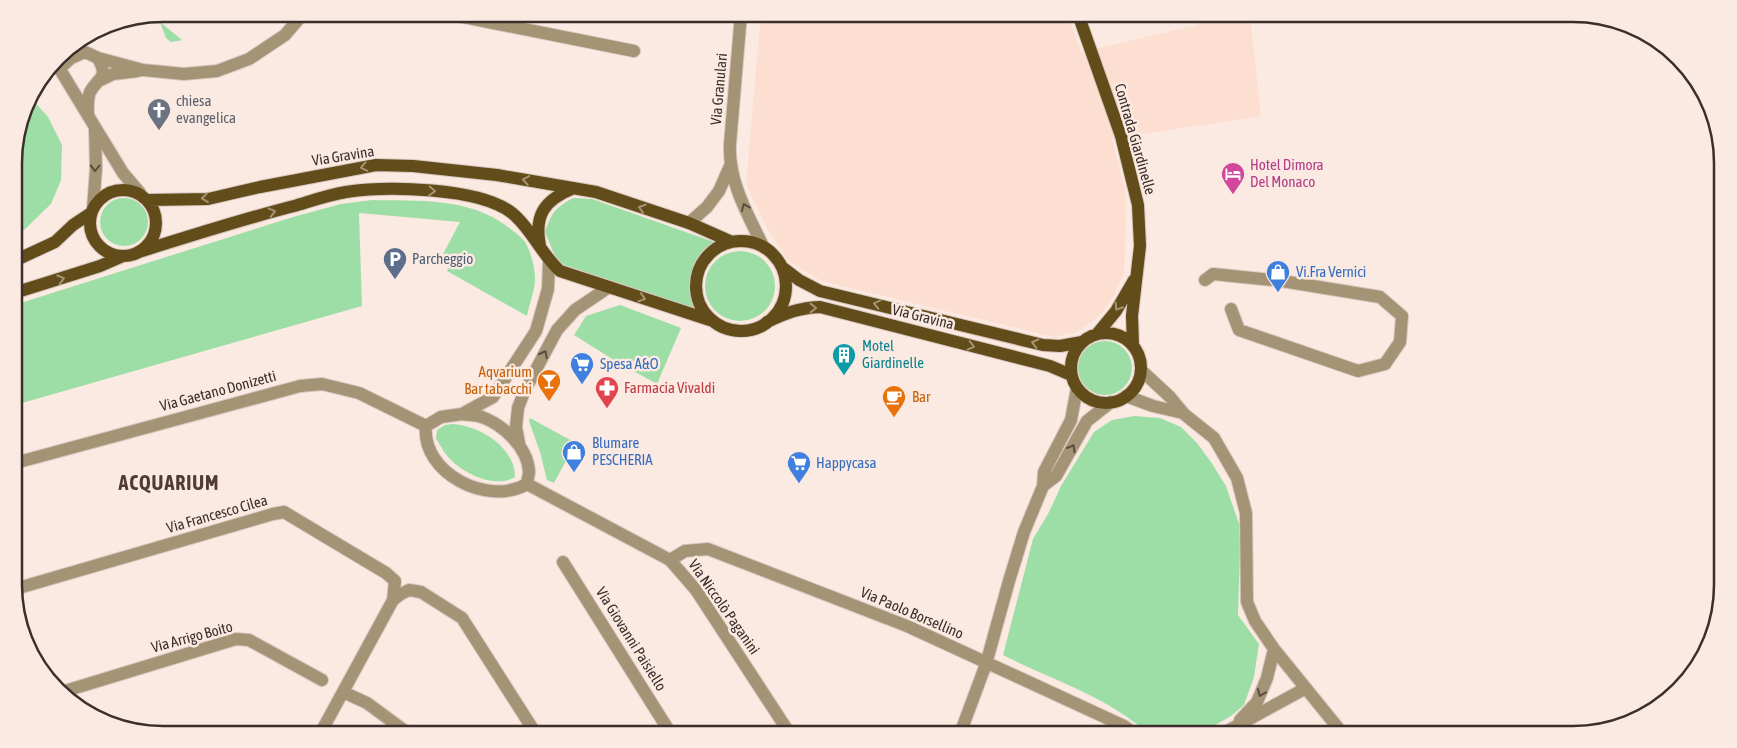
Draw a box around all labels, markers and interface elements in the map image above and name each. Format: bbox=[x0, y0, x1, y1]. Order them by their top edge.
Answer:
street label: Via Granulari bbox=[707, 52, 730, 126]
street label: Contrada Giardinelle bbox=[1112, 81, 1160, 197]
place label: chiesa evangelica bbox=[176, 92, 236, 126]
church icon: chiesa evangelica bbox=[146, 97, 172, 131]
street label: Via Gravina bbox=[311, 142, 375, 169]
place label: Hotel Dimora Del Monaco bbox=[1250, 156, 1324, 190]
one-way arrow bbox=[360, 161, 369, 172]
hotel icon: Hotel Dimora Del Monaco bbox=[1220, 161, 1246, 195]
one-way arrow bbox=[90, 165, 100, 173]
one-way arrow bbox=[521, 175, 530, 185]
one-way arrow bbox=[428, 186, 436, 197]
one-way arrow bbox=[201, 193, 209, 204]
one-way arrow bbox=[639, 203, 647, 213]
one-way arrow bbox=[740, 203, 751, 212]
one-way arrow bbox=[268, 207, 276, 217]
parking icon: Parcheggio bbox=[382, 246, 408, 280]
place label: Parcheggio bbox=[412, 250, 473, 267]
shop icon: Vi.Fra Vernici bbox=[1265, 259, 1291, 293]
place label: Vi.Fra Vernici bbox=[1296, 263, 1366, 280]
one-way arrow bbox=[56, 274, 65, 284]
one-way arrow bbox=[638, 292, 646, 302]
one-way arrow bbox=[872, 299, 881, 310]
street label: Via Gravina bbox=[891, 301, 956, 332]
one-way arrow bbox=[1115, 301, 1124, 310]
one-way arrow bbox=[810, 303, 817, 313]
place label: Motel Giardinelle bbox=[862, 337, 924, 371]
one-way arrow bbox=[1030, 338, 1039, 349]
one-way arrow bbox=[966, 340, 975, 351]
building icon: Motel Giardinelle bbox=[831, 342, 857, 376]
one-way arrow bbox=[538, 350, 548, 359]
supermarket icon: Spesa A&O bbox=[569, 351, 595, 385]
place label: Spesa A&O bbox=[600, 355, 659, 372]
place label: Aqvarium Bar tabacchi bbox=[464, 363, 532, 397]
street label: Via Gaetano Donizetti bbox=[158, 367, 278, 414]
bar icon: Aqvarium Bar tabacchi bbox=[536, 368, 562, 402]
pharmacy icon: Farmacia Vivaldi bbox=[594, 375, 620, 409]
place label: Farmacia Vivaldi bbox=[624, 379, 715, 396]
cafe icon: Bar bbox=[881, 384, 907, 418]
place label: Bar bbox=[912, 388, 931, 405]
place label: Blumare PESCHERIA bbox=[592, 434, 653, 468]
shop icon: Blumare PESCHERIA bbox=[561, 439, 587, 473]
one-way arrow bbox=[1066, 445, 1076, 454]
supermarket icon: Happycasa bbox=[786, 450, 812, 484]
place label: Happycasa bbox=[816, 454, 877, 471]
district label: ACQUARIUM bbox=[118, 471, 219, 494]
street label: Via Francesco Cilea bbox=[164, 491, 269, 536]
street label: Via Niccolò Paganini bbox=[685, 556, 763, 657]
street label: Via Paolo Borsellino bbox=[858, 583, 966, 642]
street label: Via Giovanni Paisiello bbox=[593, 584, 670, 694]
street label: Via Arrigo Boito bbox=[149, 617, 234, 656]
one-way arrow bbox=[1256, 688, 1267, 697]

